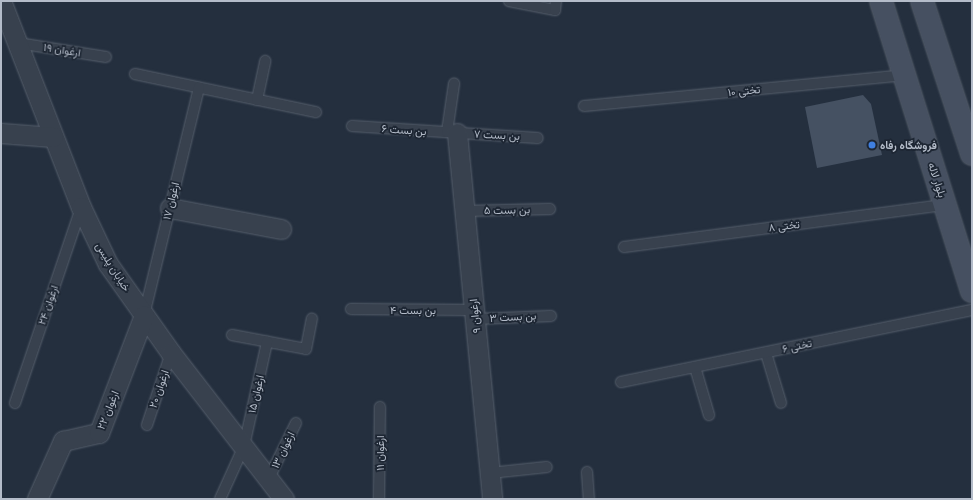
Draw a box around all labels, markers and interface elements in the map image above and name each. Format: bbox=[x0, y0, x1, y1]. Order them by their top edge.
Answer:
street label: ارغوان ۱۹ bbox=[42, 41, 82, 59]
street label: تختی ۱۰ bbox=[727, 83, 761, 99]
street label: بن بست ۶ bbox=[381, 122, 427, 138]
street label: بن بست ۷ bbox=[474, 127, 520, 143]
place label: فروشگاه رفاه bbox=[880, 138, 937, 152]
marker: فروشگاه رفاه bbox=[867, 140, 877, 150]
street label: بلوار لاله bbox=[925, 161, 949, 199]
street label: ارغوان ۱۷ bbox=[160, 181, 182, 221]
street label: بن بست ۵ bbox=[484, 203, 530, 217]
street label: تختی ۸ bbox=[768, 218, 800, 234]
street label: خیابان پلیس bbox=[93, 240, 133, 294]
street label: ارغوان ۲۴ bbox=[35, 283, 61, 327]
street label: ارغوان ۹ bbox=[467, 298, 483, 334]
street label: بن بست ۴ bbox=[390, 303, 436, 317]
street label: بن بست ۳ bbox=[489, 309, 537, 325]
street label: تختی ۶ bbox=[781, 336, 813, 356]
street label: ارغوان ۲۰ bbox=[146, 368, 172, 410]
street label: ارغوان ۱۵ bbox=[245, 374, 267, 414]
street label: ارغوان ۲۲ bbox=[94, 389, 122, 431]
street label: ارغوان ۱۳ bbox=[268, 429, 298, 471]
street label: ارغوان ۱۱ bbox=[373, 435, 387, 471]

